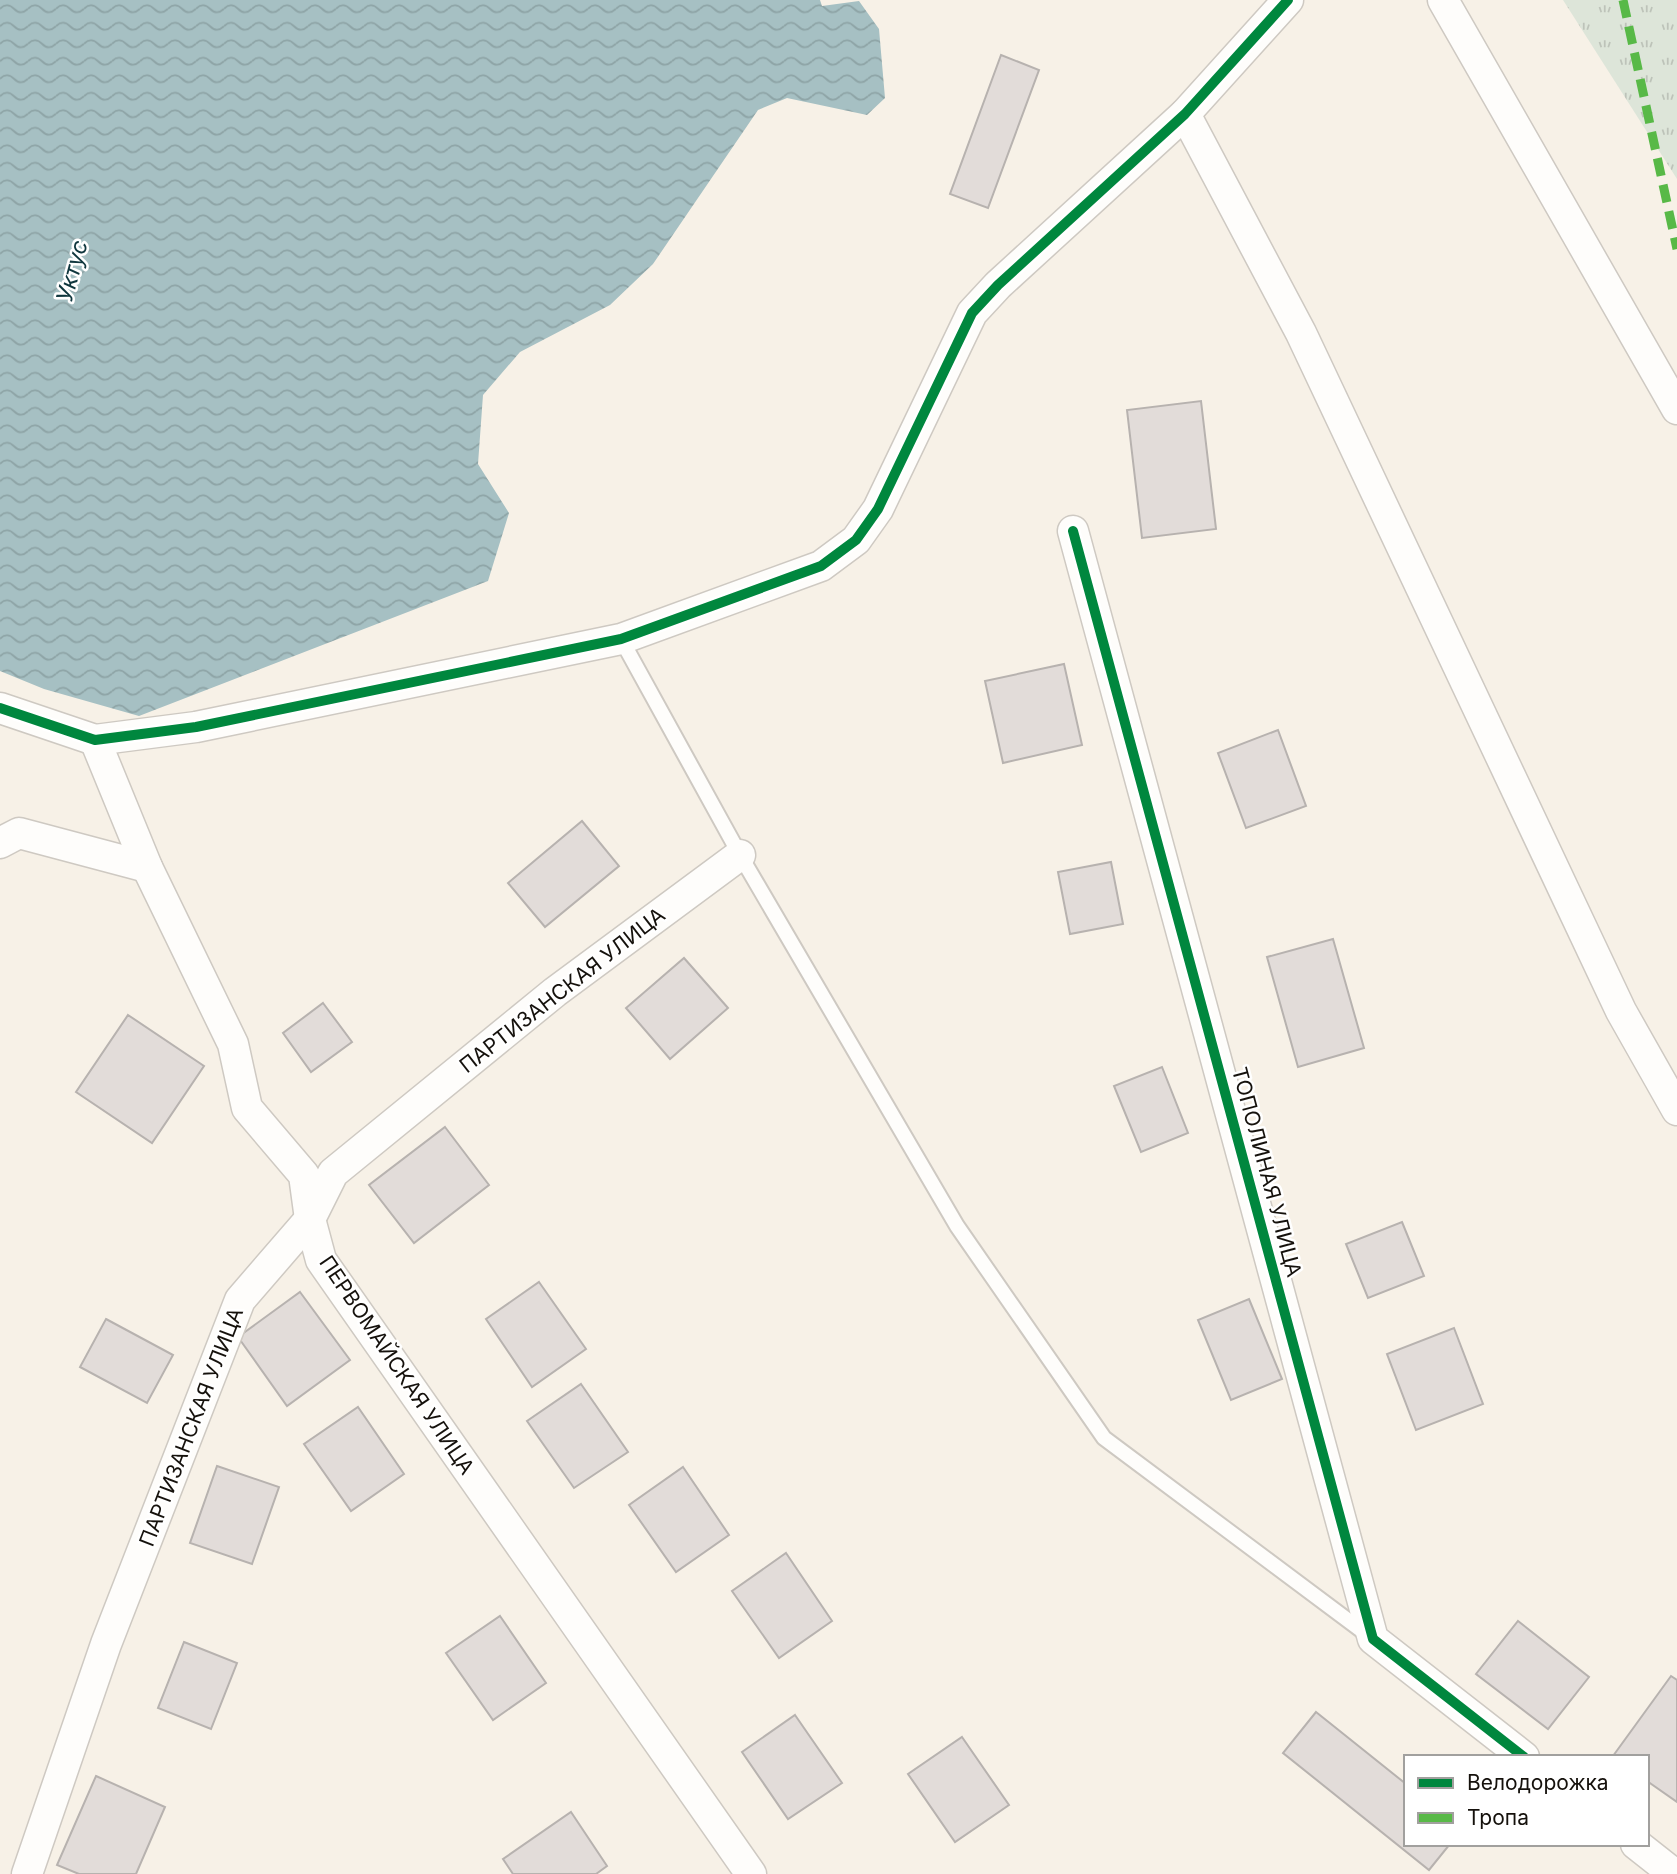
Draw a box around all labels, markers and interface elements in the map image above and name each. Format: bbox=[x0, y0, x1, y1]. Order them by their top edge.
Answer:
water label: Уктус bbox=[50, 237, 94, 305]
street label: ПАРТИЗАНСКАЯ УЛИЦА bbox=[454, 902, 670, 1078]
street label: ТОПОЛИНАЯ УЛИЦА bbox=[1227, 1064, 1307, 1280]
street label: ПЕРВОМАЙСКАЯ УЛИЦА bbox=[314, 1250, 480, 1479]
street label: ПАРТИЗАНСКАЯ УЛИЦА bbox=[134, 1304, 248, 1550]
legend bbox=[1404, 1755, 1649, 1846]
text: Велодорожка bbox=[1467, 1770, 1609, 1795]
text: Тропа bbox=[1467, 1805, 1529, 1830]

